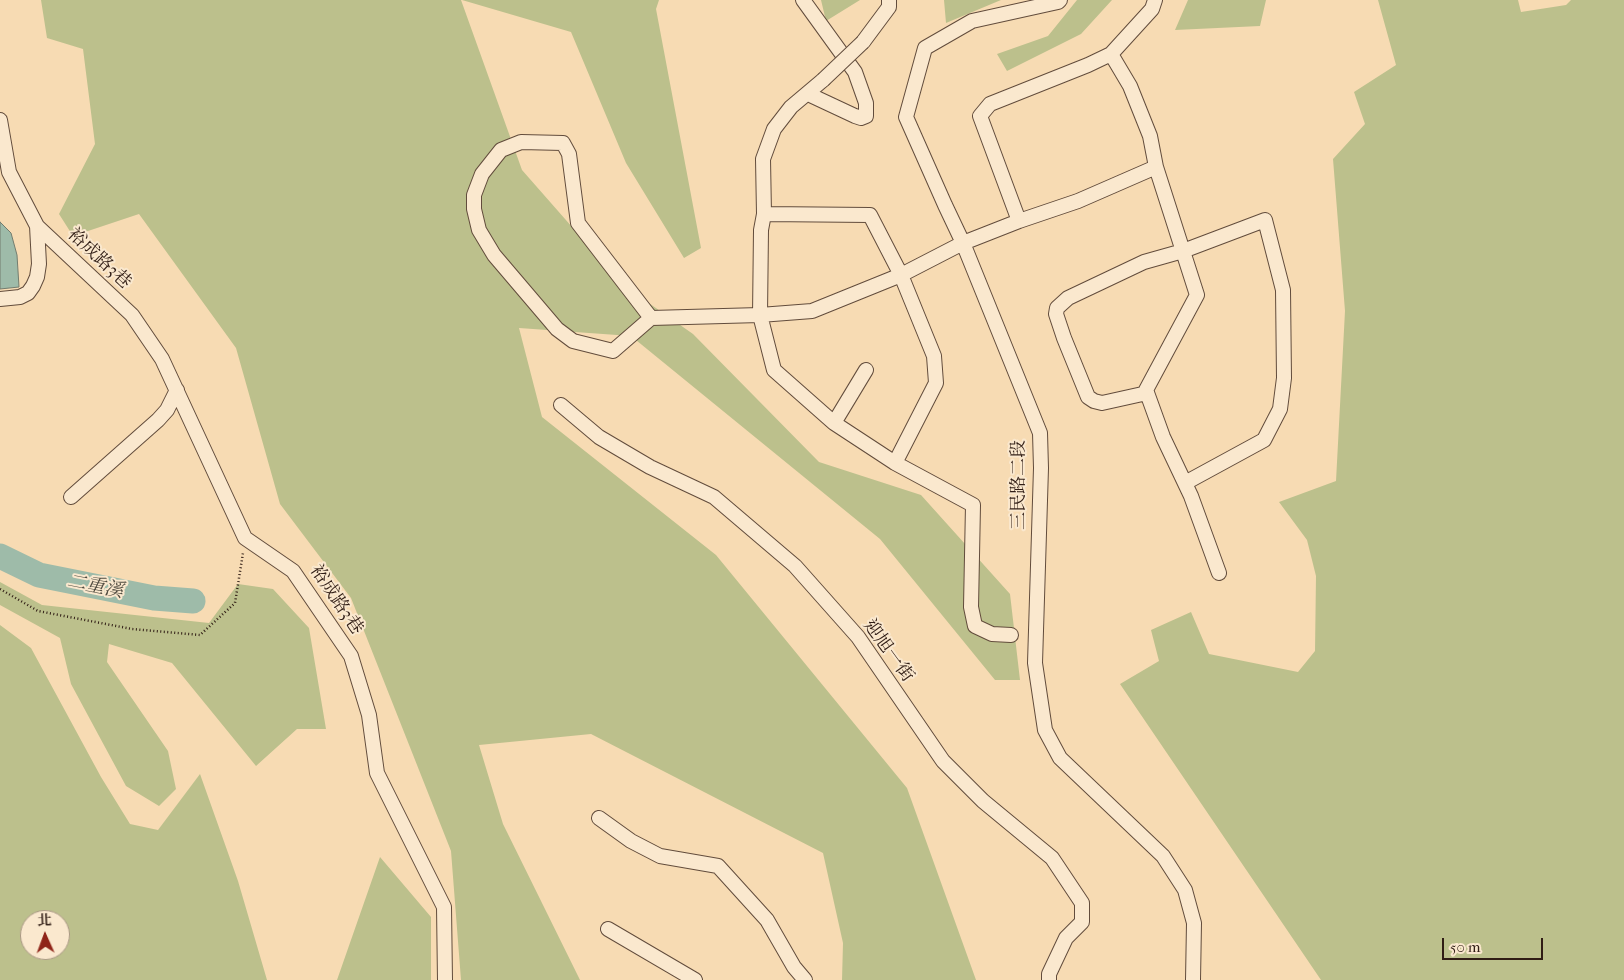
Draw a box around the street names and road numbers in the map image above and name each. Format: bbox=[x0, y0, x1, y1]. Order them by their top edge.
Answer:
street label: 裕成路3巷 bbox=[63, 224, 135, 294]
street label: 三民路二段 bbox=[1009, 440, 1031, 530]
street label: 裕成路3巷 bbox=[305, 561, 367, 639]
street label: 迎旭一街 bbox=[858, 616, 918, 686]

